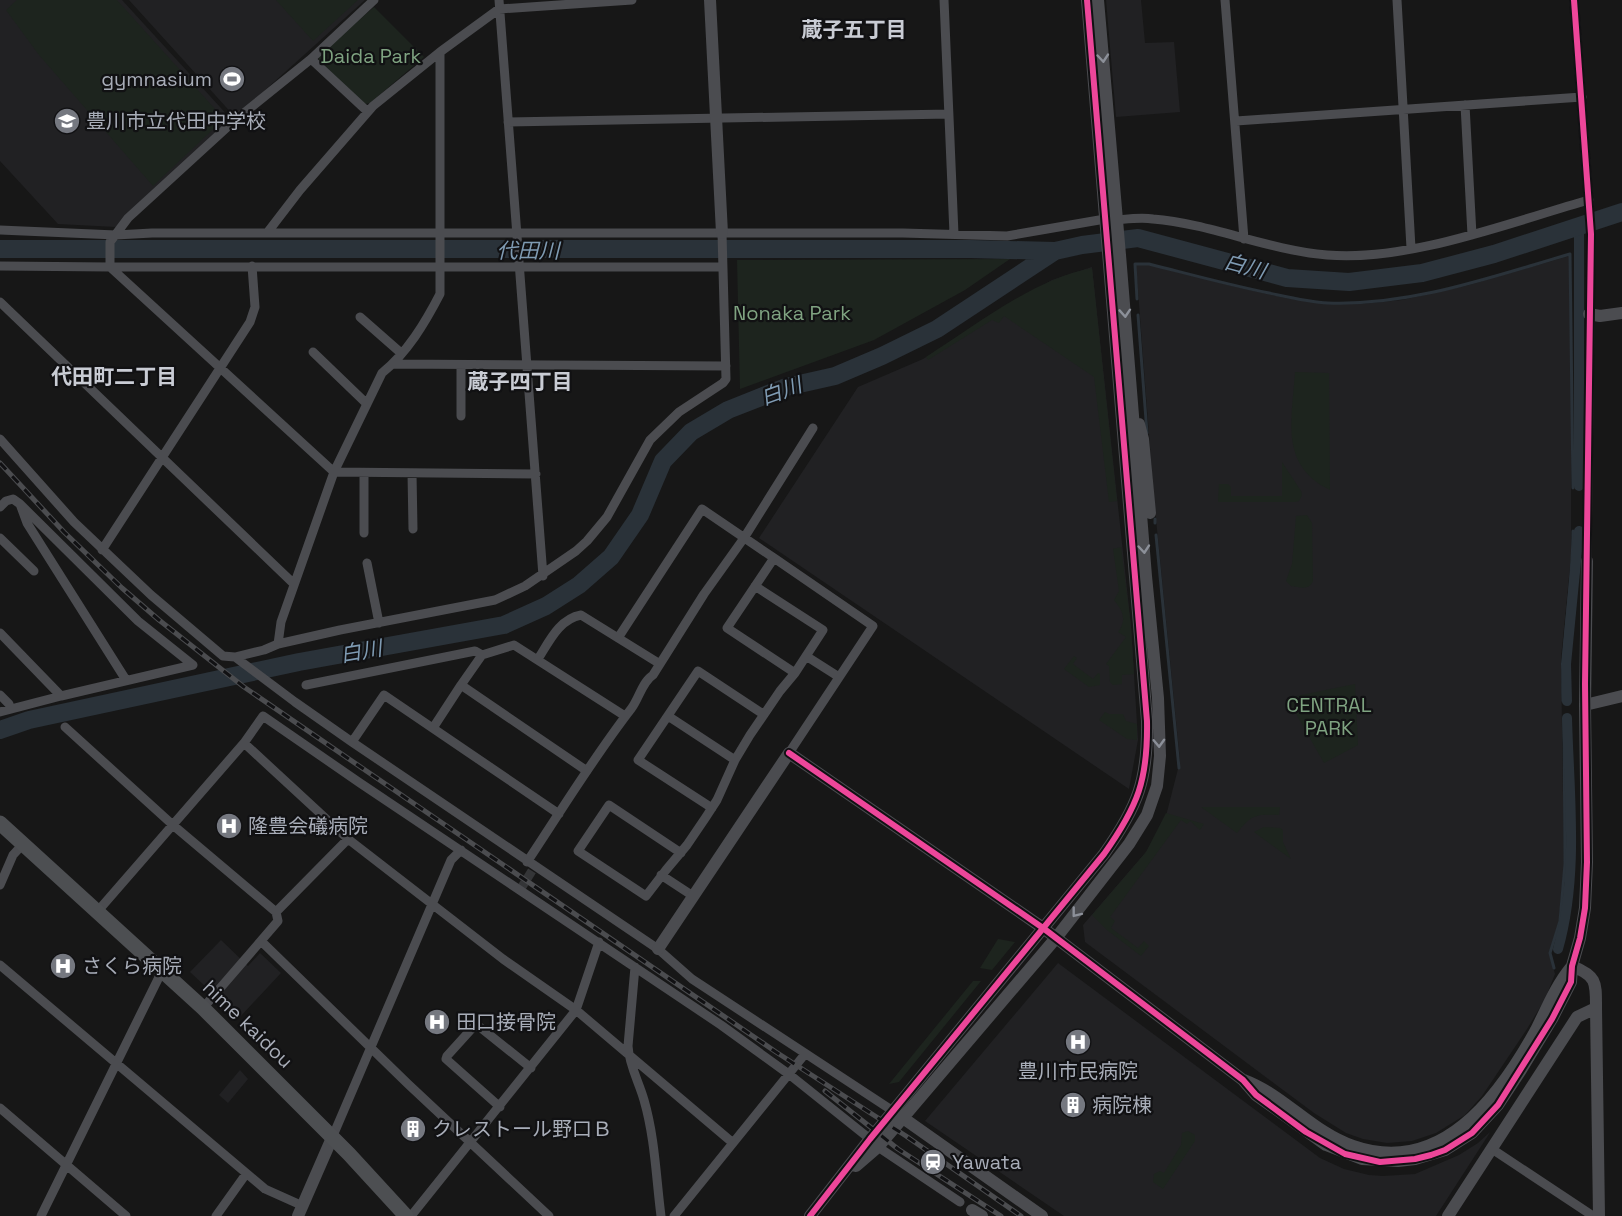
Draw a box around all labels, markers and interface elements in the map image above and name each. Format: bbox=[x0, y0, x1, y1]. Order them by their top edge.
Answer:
district label: 蔵子五丁目 bbox=[802, 16, 907, 43]
park label: Daida Park bbox=[321, 43, 422, 69]
one-way arrow bbox=[1096, 54, 1109, 63]
sports icon: gymnasium bbox=[217, 64, 247, 94]
place label: gymnasium bbox=[101, 66, 212, 92]
school or university icon: 豊川市立代田中学校 bbox=[52, 106, 82, 136]
place label: 豊川市立代田中学校 bbox=[86, 108, 266, 134]
water label: 代田川 bbox=[497, 237, 561, 264]
water label: 白川 bbox=[1221, 248, 1271, 285]
park label: Nonaka Park bbox=[733, 300, 851, 326]
one-way arrow bbox=[1118, 309, 1131, 318]
district label: 代田町二丁目 bbox=[51, 363, 177, 390]
district label: 蔵子四丁目 bbox=[468, 368, 573, 395]
water label: 白川 bbox=[757, 370, 807, 411]
one-way arrow bbox=[1137, 545, 1150, 554]
water label: 白川 bbox=[338, 634, 386, 668]
park label: CENTRAL PARK bbox=[1286, 692, 1372, 741]
one-way arrow bbox=[1153, 739, 1166, 748]
hospital icon: 隆豊会礒病院 bbox=[214, 811, 244, 841]
place label: 隆豊会礒病院 bbox=[248, 813, 368, 839]
one-way arrow bbox=[1072, 907, 1083, 918]
hospital icon: さくら病院 bbox=[48, 951, 78, 981]
place label: さくら病院 bbox=[82, 953, 182, 979]
street label: hime kaidou bbox=[197, 974, 299, 1074]
hospital icon: 田口接骨院 bbox=[422, 1007, 452, 1037]
place label: 田口接骨院 bbox=[456, 1009, 556, 1035]
hospital icon: 豊川市民病院 bbox=[1063, 1027, 1093, 1057]
place label: 豊川市民病院 bbox=[1018, 1058, 1138, 1084]
building icon: 病院棟 bbox=[1058, 1090, 1088, 1120]
place label: 病院棟 bbox=[1092, 1092, 1152, 1118]
building icon: クレストール野口Ｂ bbox=[398, 1114, 428, 1144]
place label: クレストール野口Ｂ bbox=[432, 1116, 612, 1142]
station icon: Yawata bbox=[918, 1147, 948, 1177]
place label: Yawata bbox=[952, 1149, 1021, 1175]

